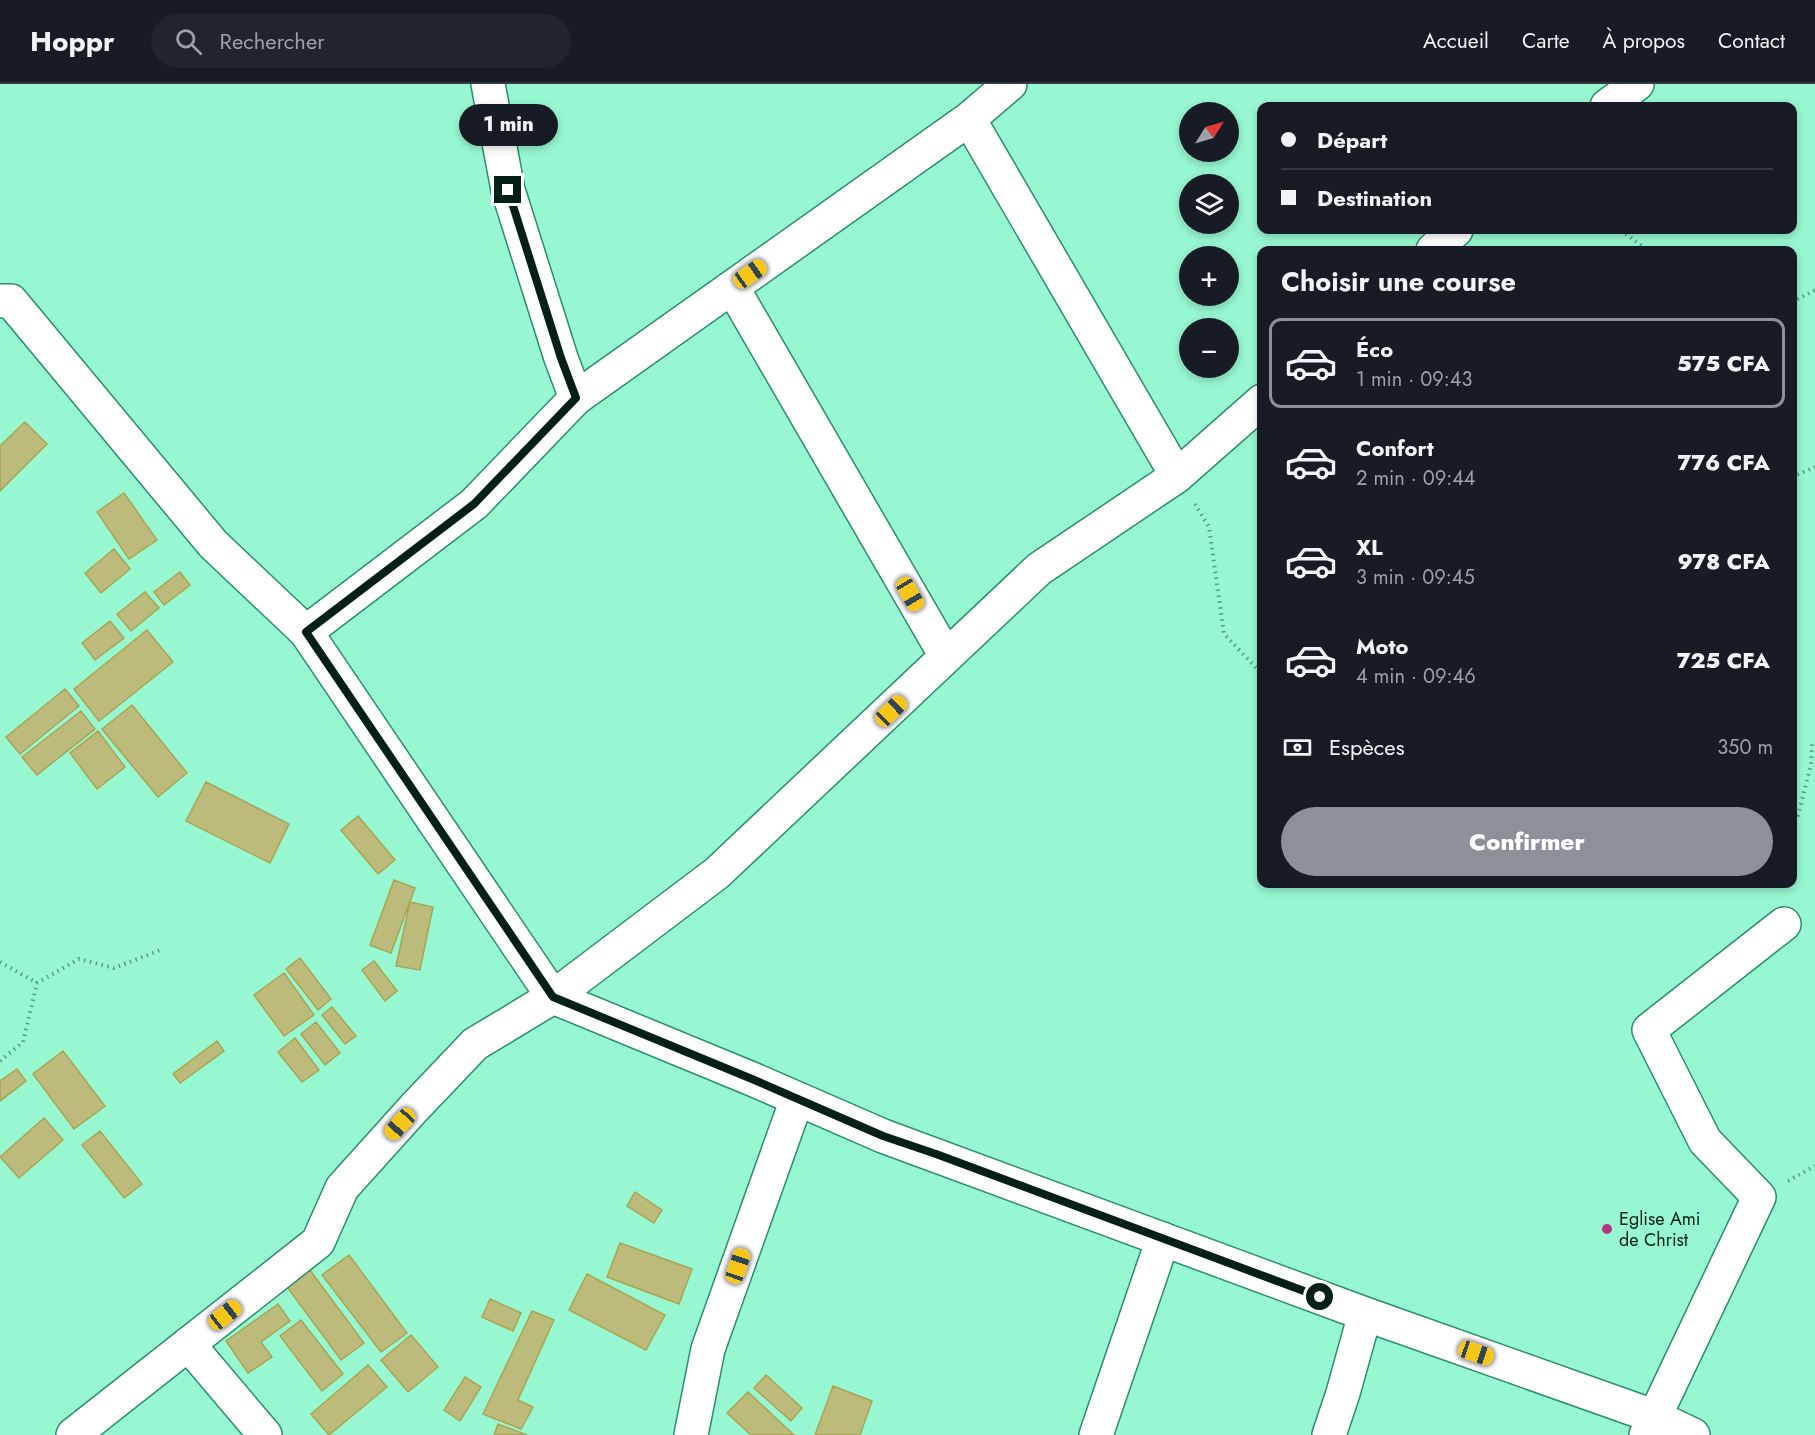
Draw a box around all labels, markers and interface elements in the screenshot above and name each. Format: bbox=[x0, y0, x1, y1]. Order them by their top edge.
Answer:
search box bbox=[151, 14, 571, 68]
text: Hoppr bbox=[30, 21, 115, 62]
icon: search bbox=[172, 25, 205, 58]
text: Rechercher bbox=[220, 25, 325, 57]
text: Accueil bbox=[1423, 26, 1489, 56]
text: Carte bbox=[1522, 26, 1570, 56]
text: À propos bbox=[1603, 26, 1685, 56]
text: Contact bbox=[1718, 26, 1785, 56]
north arrow bbox=[1179, 102, 1239, 162]
map controls bbox=[1179, 102, 1239, 378]
callout: 1 min bbox=[458, 103, 558, 145]
text: 1 min bbox=[483, 110, 534, 139]
text: Départ bbox=[1317, 124, 1387, 156]
button: layers bbox=[1179, 174, 1239, 234]
route end bbox=[494, 176, 521, 203]
text: Destination bbox=[1317, 182, 1432, 214]
button: + bbox=[1179, 246, 1239, 306]
car bbox=[730, 256, 770, 292]
text: Choisir une course bbox=[1281, 262, 1516, 301]
button: − bbox=[1179, 318, 1239, 378]
text: Éco bbox=[1356, 333, 1393, 365]
icon: car bbox=[1284, 336, 1338, 390]
text: 575 CFA bbox=[1677, 347, 1770, 379]
text: 1 min · 09:43 bbox=[1356, 365, 1472, 394]
text: Confort bbox=[1356, 432, 1434, 464]
icon: car bbox=[1284, 435, 1338, 489]
text: 776 CFA bbox=[1677, 446, 1770, 478]
text: 2 min · 09:44 bbox=[1356, 464, 1476, 493]
text: XL bbox=[1356, 531, 1383, 563]
icon: car bbox=[1284, 534, 1338, 588]
text: 978 CFA bbox=[1677, 545, 1770, 577]
text: 3 min · 09:45 bbox=[1356, 563, 1475, 592]
car bbox=[893, 574, 927, 614]
text: Moto bbox=[1356, 630, 1409, 662]
icon: car bbox=[1284, 633, 1338, 687]
text: 725 CFA bbox=[1677, 644, 1770, 676]
text: 4 min · 09:46 bbox=[1356, 662, 1476, 691]
car bbox=[872, 692, 910, 730]
icon: cash bbox=[1281, 731, 1314, 764]
text: Espèces bbox=[1329, 731, 1405, 763]
text: 350 m bbox=[1717, 733, 1773, 762]
button: Confirmer bbox=[1281, 807, 1773, 876]
car bbox=[381, 1105, 419, 1143]
place label: Eglise Ami de Christ bbox=[1619, 1206, 1701, 1253]
marker: Eglise Ami de Christ bbox=[1600, 1222, 1614, 1236]
car bbox=[724, 1246, 752, 1286]
route start bbox=[1306, 1283, 1333, 1310]
car bbox=[205, 1297, 245, 1333]
car bbox=[1456, 1339, 1496, 1367]

